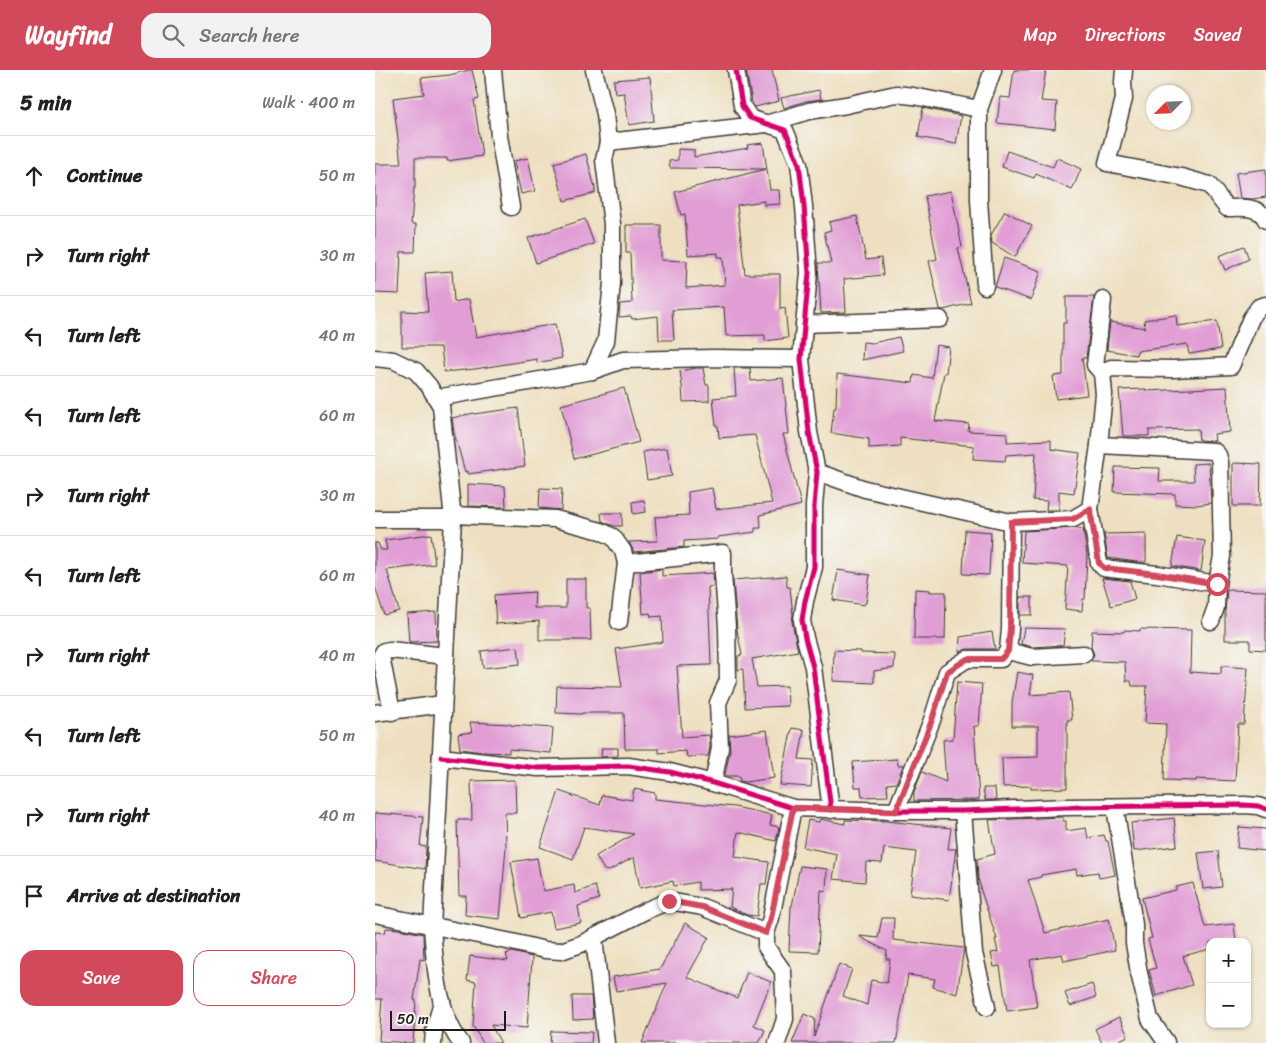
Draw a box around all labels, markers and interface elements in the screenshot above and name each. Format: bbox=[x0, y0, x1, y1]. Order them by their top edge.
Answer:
search box bbox=[141, 13, 491, 58]
text: Wayfind bbox=[25, 14, 111, 56]
text: Search here bbox=[199, 19, 299, 52]
text: Map bbox=[1024, 19, 1057, 51]
text: Directions bbox=[1085, 19, 1166, 51]
text: Saved bbox=[1194, 19, 1241, 51]
icon: search bbox=[159, 21, 187, 49]
text: 5 min bbox=[20, 84, 72, 122]
north arrow bbox=[1146, 85, 1191, 130]
text: Walk · 400 m bbox=[262, 88, 355, 117]
text: Continue bbox=[67, 159, 143, 192]
text: 50 m bbox=[319, 161, 355, 190]
icon: ahead bbox=[20, 162, 48, 190]
text: Turn right bbox=[67, 239, 149, 272]
text: 30 m bbox=[320, 241, 355, 270]
icon: right bbox=[20, 242, 48, 270]
text: Turn left bbox=[67, 319, 140, 352]
text: 40 m bbox=[318, 321, 355, 350]
icon: left bbox=[20, 322, 48, 350]
text: Turn left bbox=[67, 399, 140, 432]
text: 60 m bbox=[319, 401, 355, 430]
icon: left bbox=[20, 402, 48, 430]
text: Turn right bbox=[67, 479, 149, 512]
text: 30 m bbox=[320, 481, 355, 510]
icon: right bbox=[20, 482, 48, 510]
text: Turn left bbox=[67, 559, 140, 592]
text: 60 m bbox=[319, 561, 355, 590]
icon: left bbox=[20, 562, 48, 590]
route start bbox=[1206, 573, 1229, 596]
text: Turn right bbox=[67, 639, 149, 672]
text: 40 m bbox=[318, 641, 355, 670]
icon: right bbox=[20, 642, 48, 670]
text: Turn left bbox=[67, 719, 140, 752]
text: 50 m bbox=[319, 721, 355, 750]
icon: left bbox=[20, 722, 48, 750]
text: Turn right bbox=[67, 799, 149, 832]
text: 40 m bbox=[318, 801, 355, 830]
icon: right bbox=[20, 802, 48, 830]
text: Arrive at destination bbox=[67, 879, 240, 912]
icon: arrive bbox=[20, 882, 48, 910]
route end bbox=[658, 890, 681, 913]
map controls bbox=[1206, 938, 1251, 1028]
button: + bbox=[1206, 938, 1251, 983]
button: Save bbox=[20, 950, 183, 1006]
button: Share bbox=[193, 950, 355, 1006]
button: − bbox=[1206, 983, 1251, 1028]
text: 50 m bbox=[397, 1007, 429, 1032]
scale bar bbox=[390, 1008, 506, 1031]

